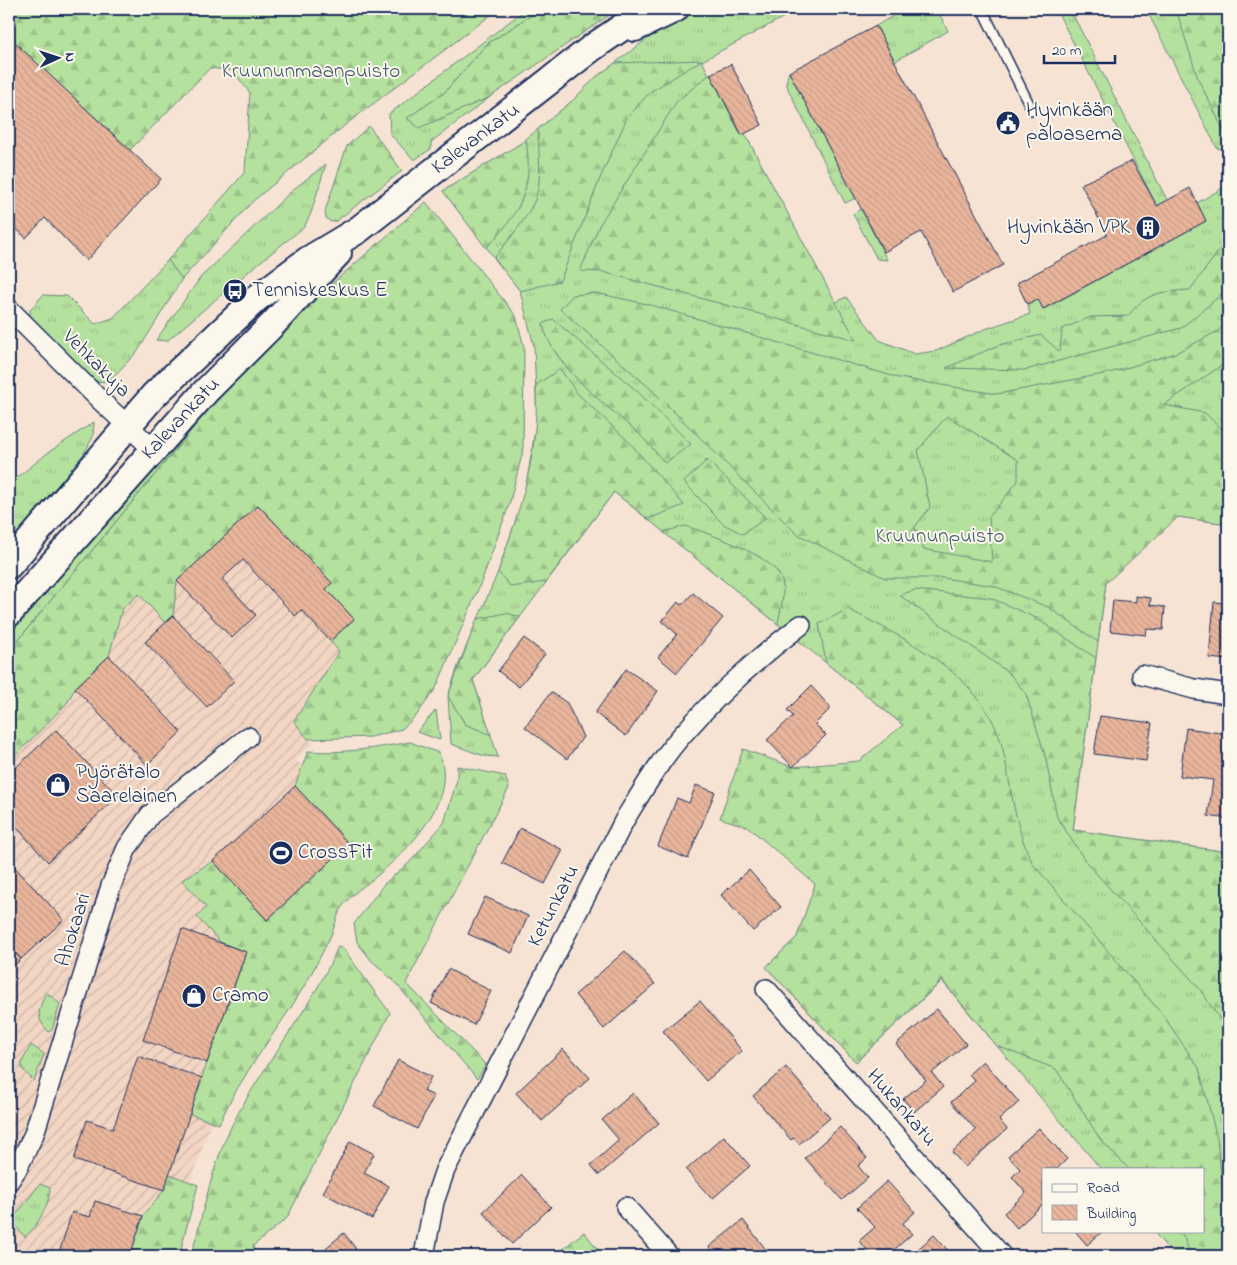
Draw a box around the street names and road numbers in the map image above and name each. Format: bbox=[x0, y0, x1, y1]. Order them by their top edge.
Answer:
street label: Kalevankatu bbox=[426, 96, 527, 182]
street label: Vehkakuja bbox=[54, 322, 137, 405]
street label: Kalevankatu bbox=[135, 371, 227, 467]
street label: Ketunkatu bbox=[521, 860, 587, 952]
street label: Ahokaari bbox=[49, 890, 99, 970]
street label: Hukankatu bbox=[859, 1062, 943, 1154]

